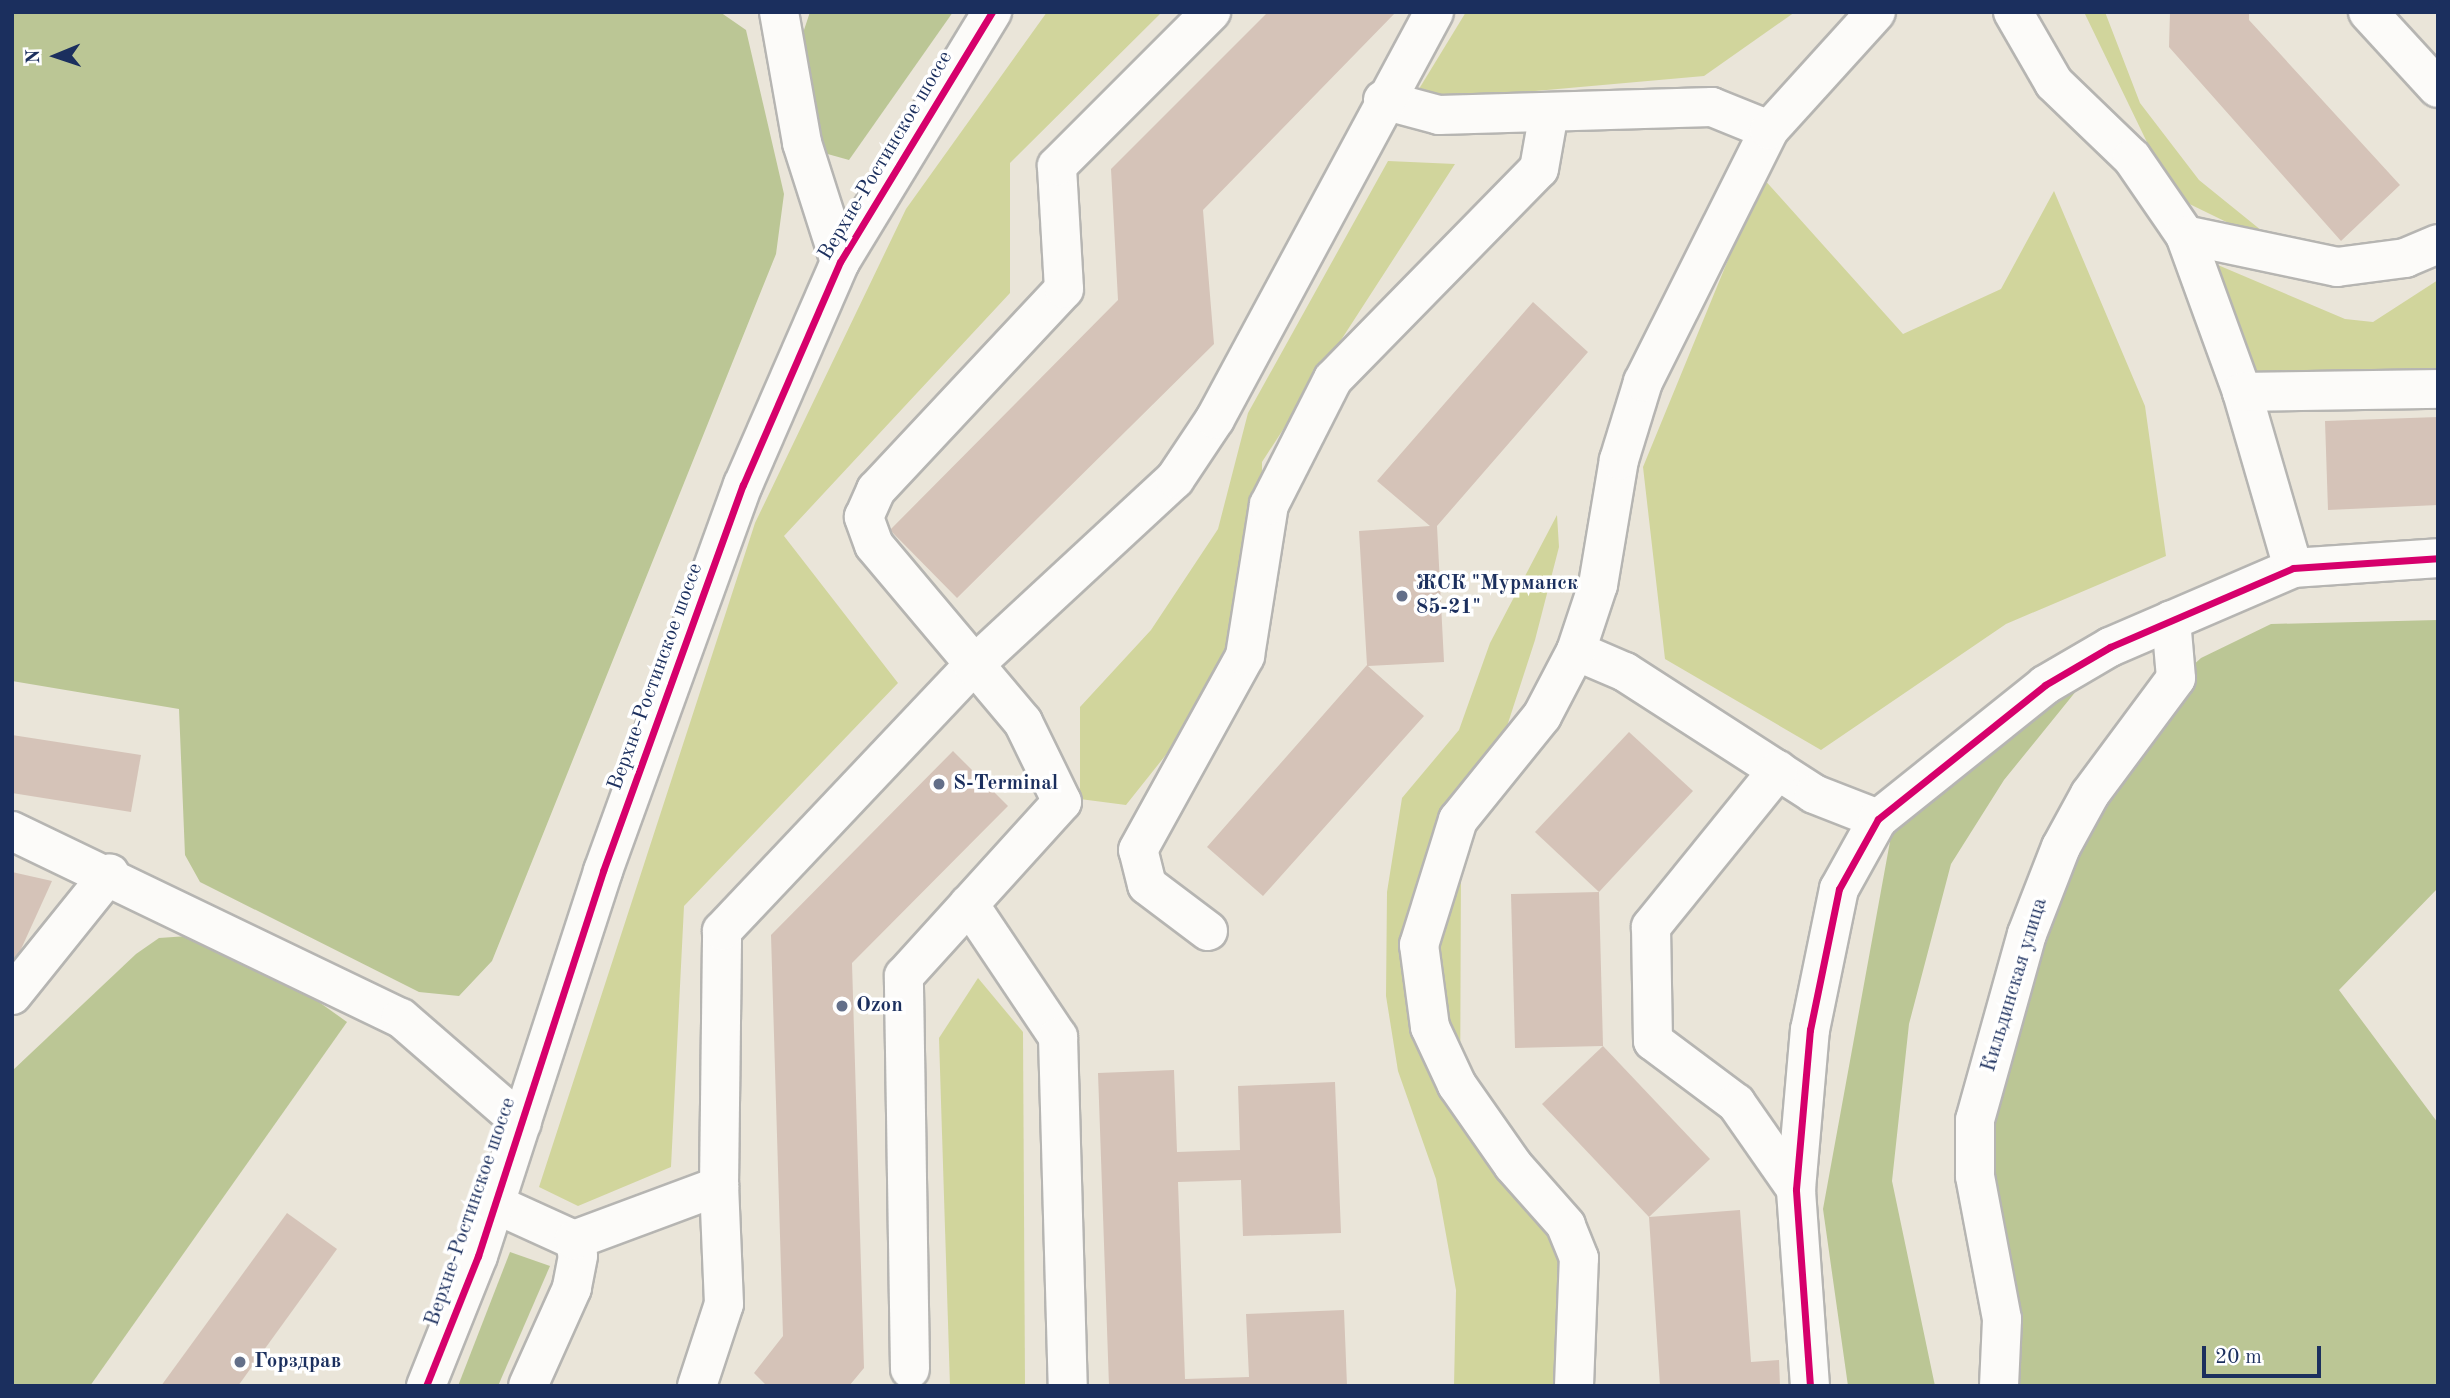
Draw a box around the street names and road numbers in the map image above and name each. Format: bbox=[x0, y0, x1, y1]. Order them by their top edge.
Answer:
street label: Верхне-Ростинское шоссе bbox=[813, 47, 959, 265]
street label: Верхне-Ростинское шоссе bbox=[603, 560, 709, 794]
street label: Кильдинская улица bbox=[1977, 895, 2053, 1075]
street label: Верхне-Ростинское шоссе bbox=[420, 1095, 522, 1329]

